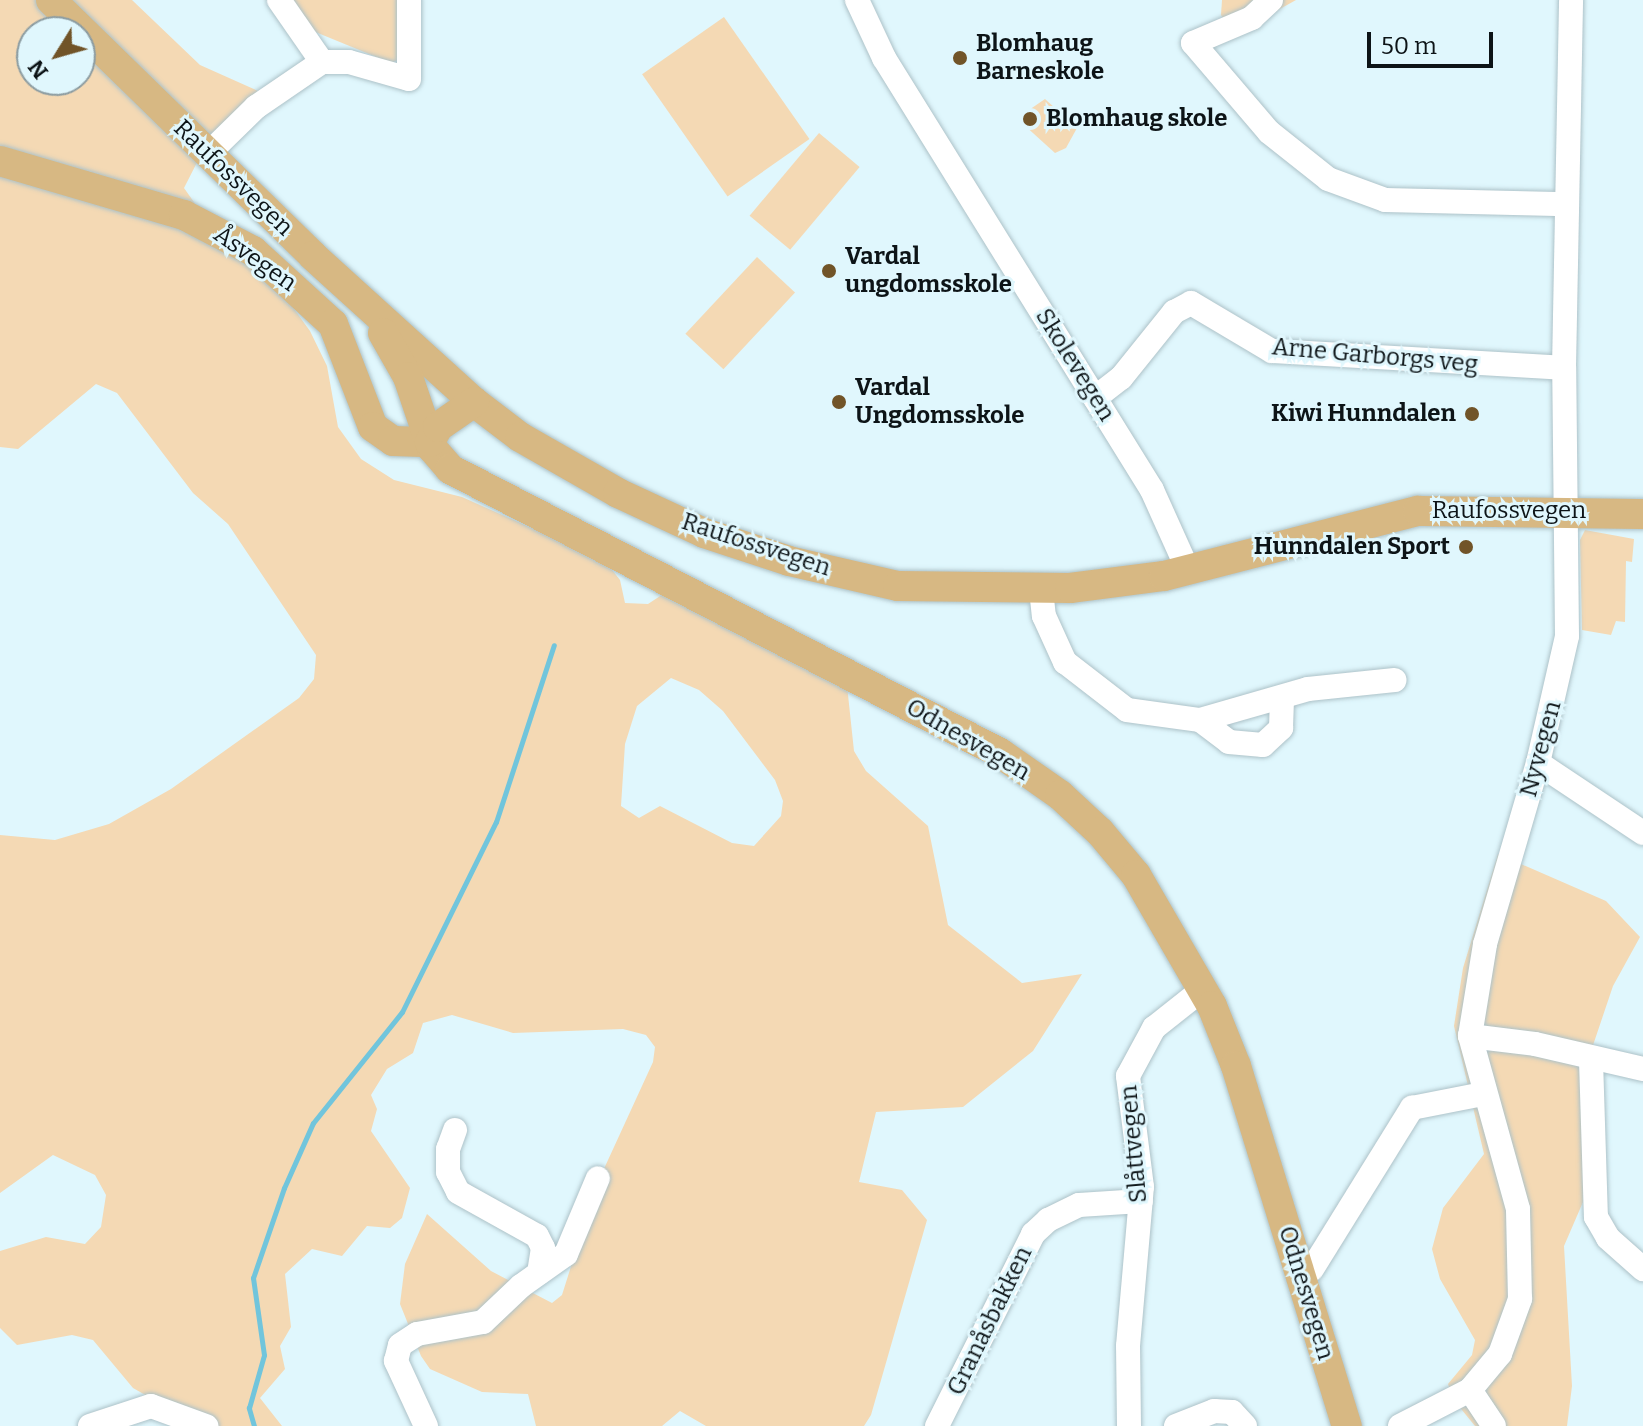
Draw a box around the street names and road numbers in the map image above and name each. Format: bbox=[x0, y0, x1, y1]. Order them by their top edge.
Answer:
street label: Raufossvegen bbox=[167, 114, 299, 242]
street label: Åsvegen bbox=[208, 220, 302, 298]
street label: Skolevegen bbox=[1029, 303, 1121, 427]
street label: Arne Garborgs veg bbox=[1271, 333, 1479, 379]
street label: Raufossvegen bbox=[1432, 497, 1586, 525]
street label: Raufossvegen bbox=[678, 507, 834, 583]
street label: Odnesvegen bbox=[901, 693, 1035, 787]
street label: Nyvegen bbox=[1514, 698, 1568, 800]
street label: Slåttvegen bbox=[1115, 1084, 1153, 1204]
street label: Odnesvegen bbox=[1272, 1223, 1340, 1363]
street label: Granåsbakken bbox=[942, 1242, 1038, 1400]

